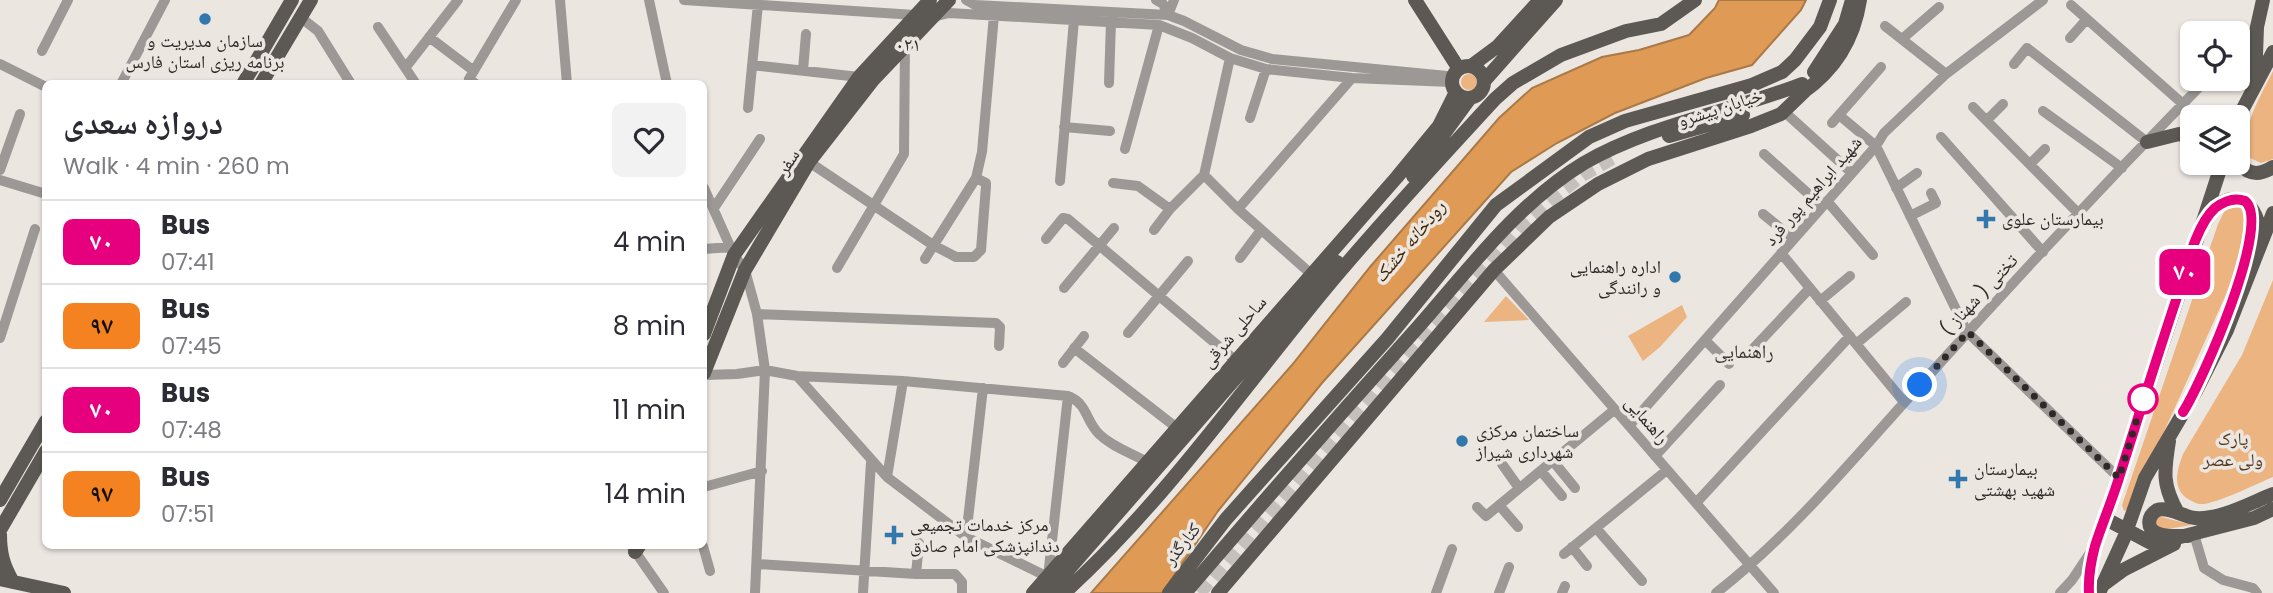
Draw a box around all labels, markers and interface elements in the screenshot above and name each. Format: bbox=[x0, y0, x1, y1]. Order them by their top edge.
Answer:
marker: سازمان مدیریت و برنامه ریزی استان فارس bbox=[197, 11, 213, 27]
map controls bbox=[2180, 21, 2250, 175]
button: locate bbox=[2180, 21, 2250, 91]
place label: سازمان مدیریت و برنامه ریزی استان فارس bbox=[125, 28, 285, 74]
district label: ۰۲۱ bbox=[895, 31, 921, 58]
street label: خیابان پیشرو bbox=[1674, 82, 1765, 133]
text: دروازه سعدی bbox=[63, 99, 223, 146]
button: heart bbox=[612, 103, 686, 177]
button: layers bbox=[2180, 105, 2250, 175]
street label: شهید ابراهیم پور فرد bbox=[1758, 130, 1867, 251]
street label: سفر bbox=[769, 144, 805, 180]
text: Walk · 4 min · 260 m bbox=[63, 150, 290, 182]
water label: رودخانه خشک bbox=[1367, 194, 1452, 288]
place label: بیمارستان علوی bbox=[2002, 206, 2104, 231]
text: Bus bbox=[161, 207, 210, 243]
marker: بیمارستان علوی bbox=[1976, 209, 1996, 229]
text: 4 min bbox=[613, 224, 686, 260]
text: ۷۰ bbox=[90, 225, 113, 258]
text: 07:41 bbox=[161, 246, 215, 278]
street label: تختی ( شهناز ) bbox=[1934, 248, 2023, 341]
line badge: ۷۰ bbox=[2154, 249, 2216, 295]
place label: اداره راهنمایی و رانندگی bbox=[1570, 254, 1661, 300]
text: ۷۰ bbox=[2173, 255, 2197, 288]
marker: اداره راهنمایی و رانندگی bbox=[1667, 269, 1683, 285]
street label: ساحلی شرقی bbox=[1195, 290, 1272, 373]
text: Bus bbox=[161, 291, 210, 327]
text: 8 min bbox=[613, 308, 686, 344]
text: ۹۷ bbox=[90, 309, 113, 342]
text: 07:45 bbox=[161, 330, 222, 362]
district label: راهنمایی bbox=[1714, 338, 1774, 365]
your location bbox=[1902, 367, 1937, 402]
text: Bus bbox=[161, 375, 210, 411]
unlabelled marker bbox=[2128, 384, 2158, 414]
street label: راهنمایی bbox=[1620, 390, 1675, 449]
text: 11 min bbox=[613, 392, 686, 428]
text: ۷۰ bbox=[90, 393, 113, 426]
text: 07:48 bbox=[161, 414, 222, 446]
place label: ساختمان مرکزی شهرداری شیراز bbox=[1475, 418, 1579, 464]
park label: پارک ولی عصر bbox=[2202, 426, 2263, 472]
marker: ساختمان مرکزی شهرداری شیراز bbox=[1454, 433, 1470, 449]
place label: بیمارستان شهید بهشتی bbox=[1974, 456, 2055, 502]
text: Bus bbox=[161, 459, 210, 495]
marker: بیمارستان شهید بهشتی bbox=[1948, 469, 1968, 489]
text: 14 min bbox=[605, 476, 686, 512]
text: ۹۷ bbox=[90, 477, 113, 510]
text: 07:51 bbox=[161, 498, 215, 530]
place label: مرکز خدمات تجمیعی دندانپزشکی امام صادق bbox=[910, 512, 1060, 558]
street label: کنارگذر bbox=[1157, 517, 1206, 571]
marker: مرکز خدمات تجمیعی دندانپزشکی امام صادق bbox=[884, 525, 904, 545]

